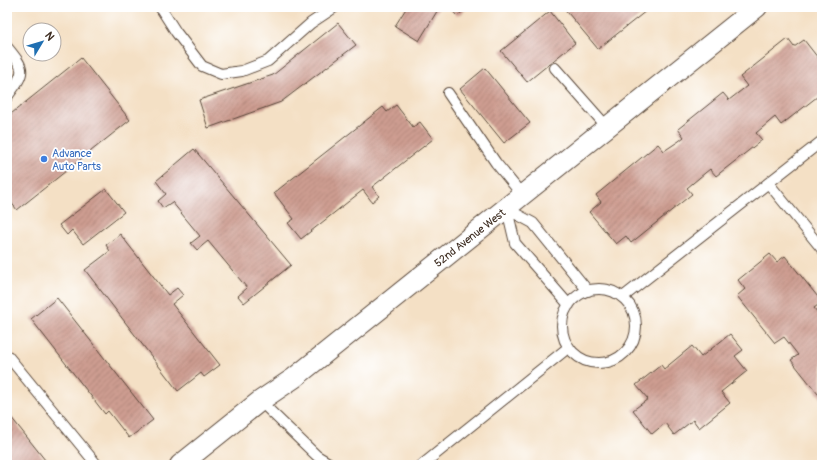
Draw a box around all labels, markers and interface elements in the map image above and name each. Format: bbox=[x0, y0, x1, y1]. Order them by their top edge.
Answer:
north arrow bbox=[22, 22, 62, 62]
text: N bbox=[42, 29, 57, 44]
place label: Advance Auto Parts bbox=[52, 147, 101, 173]
marker: Advance Auto Parts bbox=[39, 154, 49, 164]
street label: 52nd Avenue West bbox=[432, 206, 509, 270]

